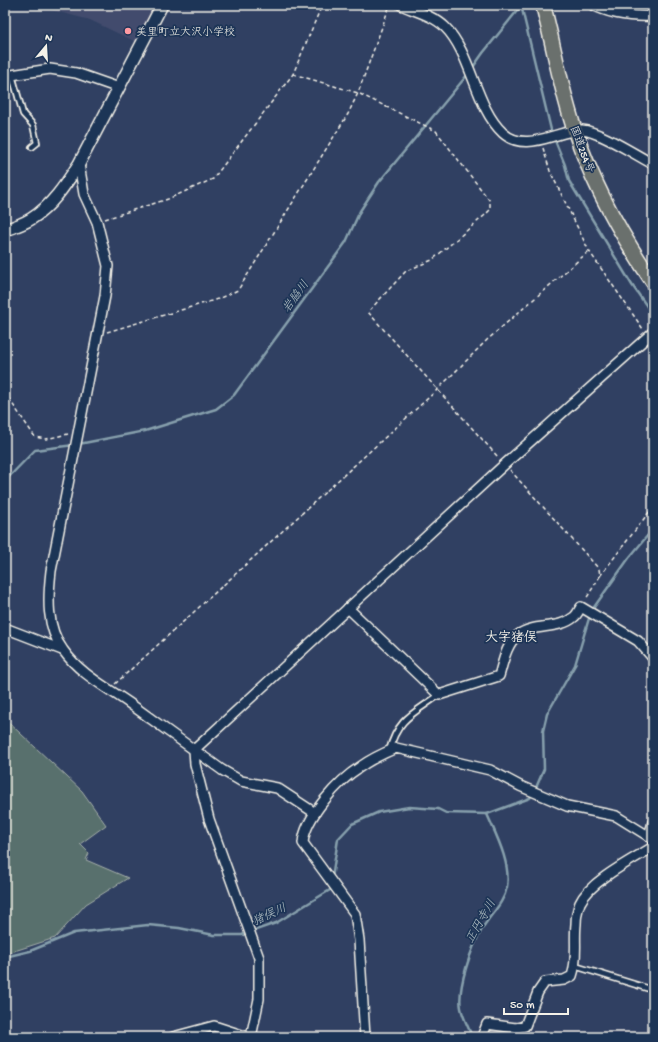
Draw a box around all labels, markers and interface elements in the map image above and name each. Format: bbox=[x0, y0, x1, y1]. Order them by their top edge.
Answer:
north arrow bbox=[26, 26, 66, 66]
marker: 美里町立大沢小学校 bbox=[123, 26, 133, 36]
place label: 美里町立大沢小学校 bbox=[136, 26, 235, 39]
text: N bbox=[43, 32, 54, 45]
street label: 国道254号 bbox=[567, 124, 597, 175]
water label: 岩脇川 bbox=[280, 278, 313, 316]
district label: 大字猪俣 bbox=[485, 630, 537, 646]
water label: 正円寺川 bbox=[463, 897, 500, 946]
water label: 猪俣川 bbox=[250, 901, 289, 930]
scale bar bbox=[504, 990, 568, 1016]
text: 50 m bbox=[510, 999, 535, 1013]

